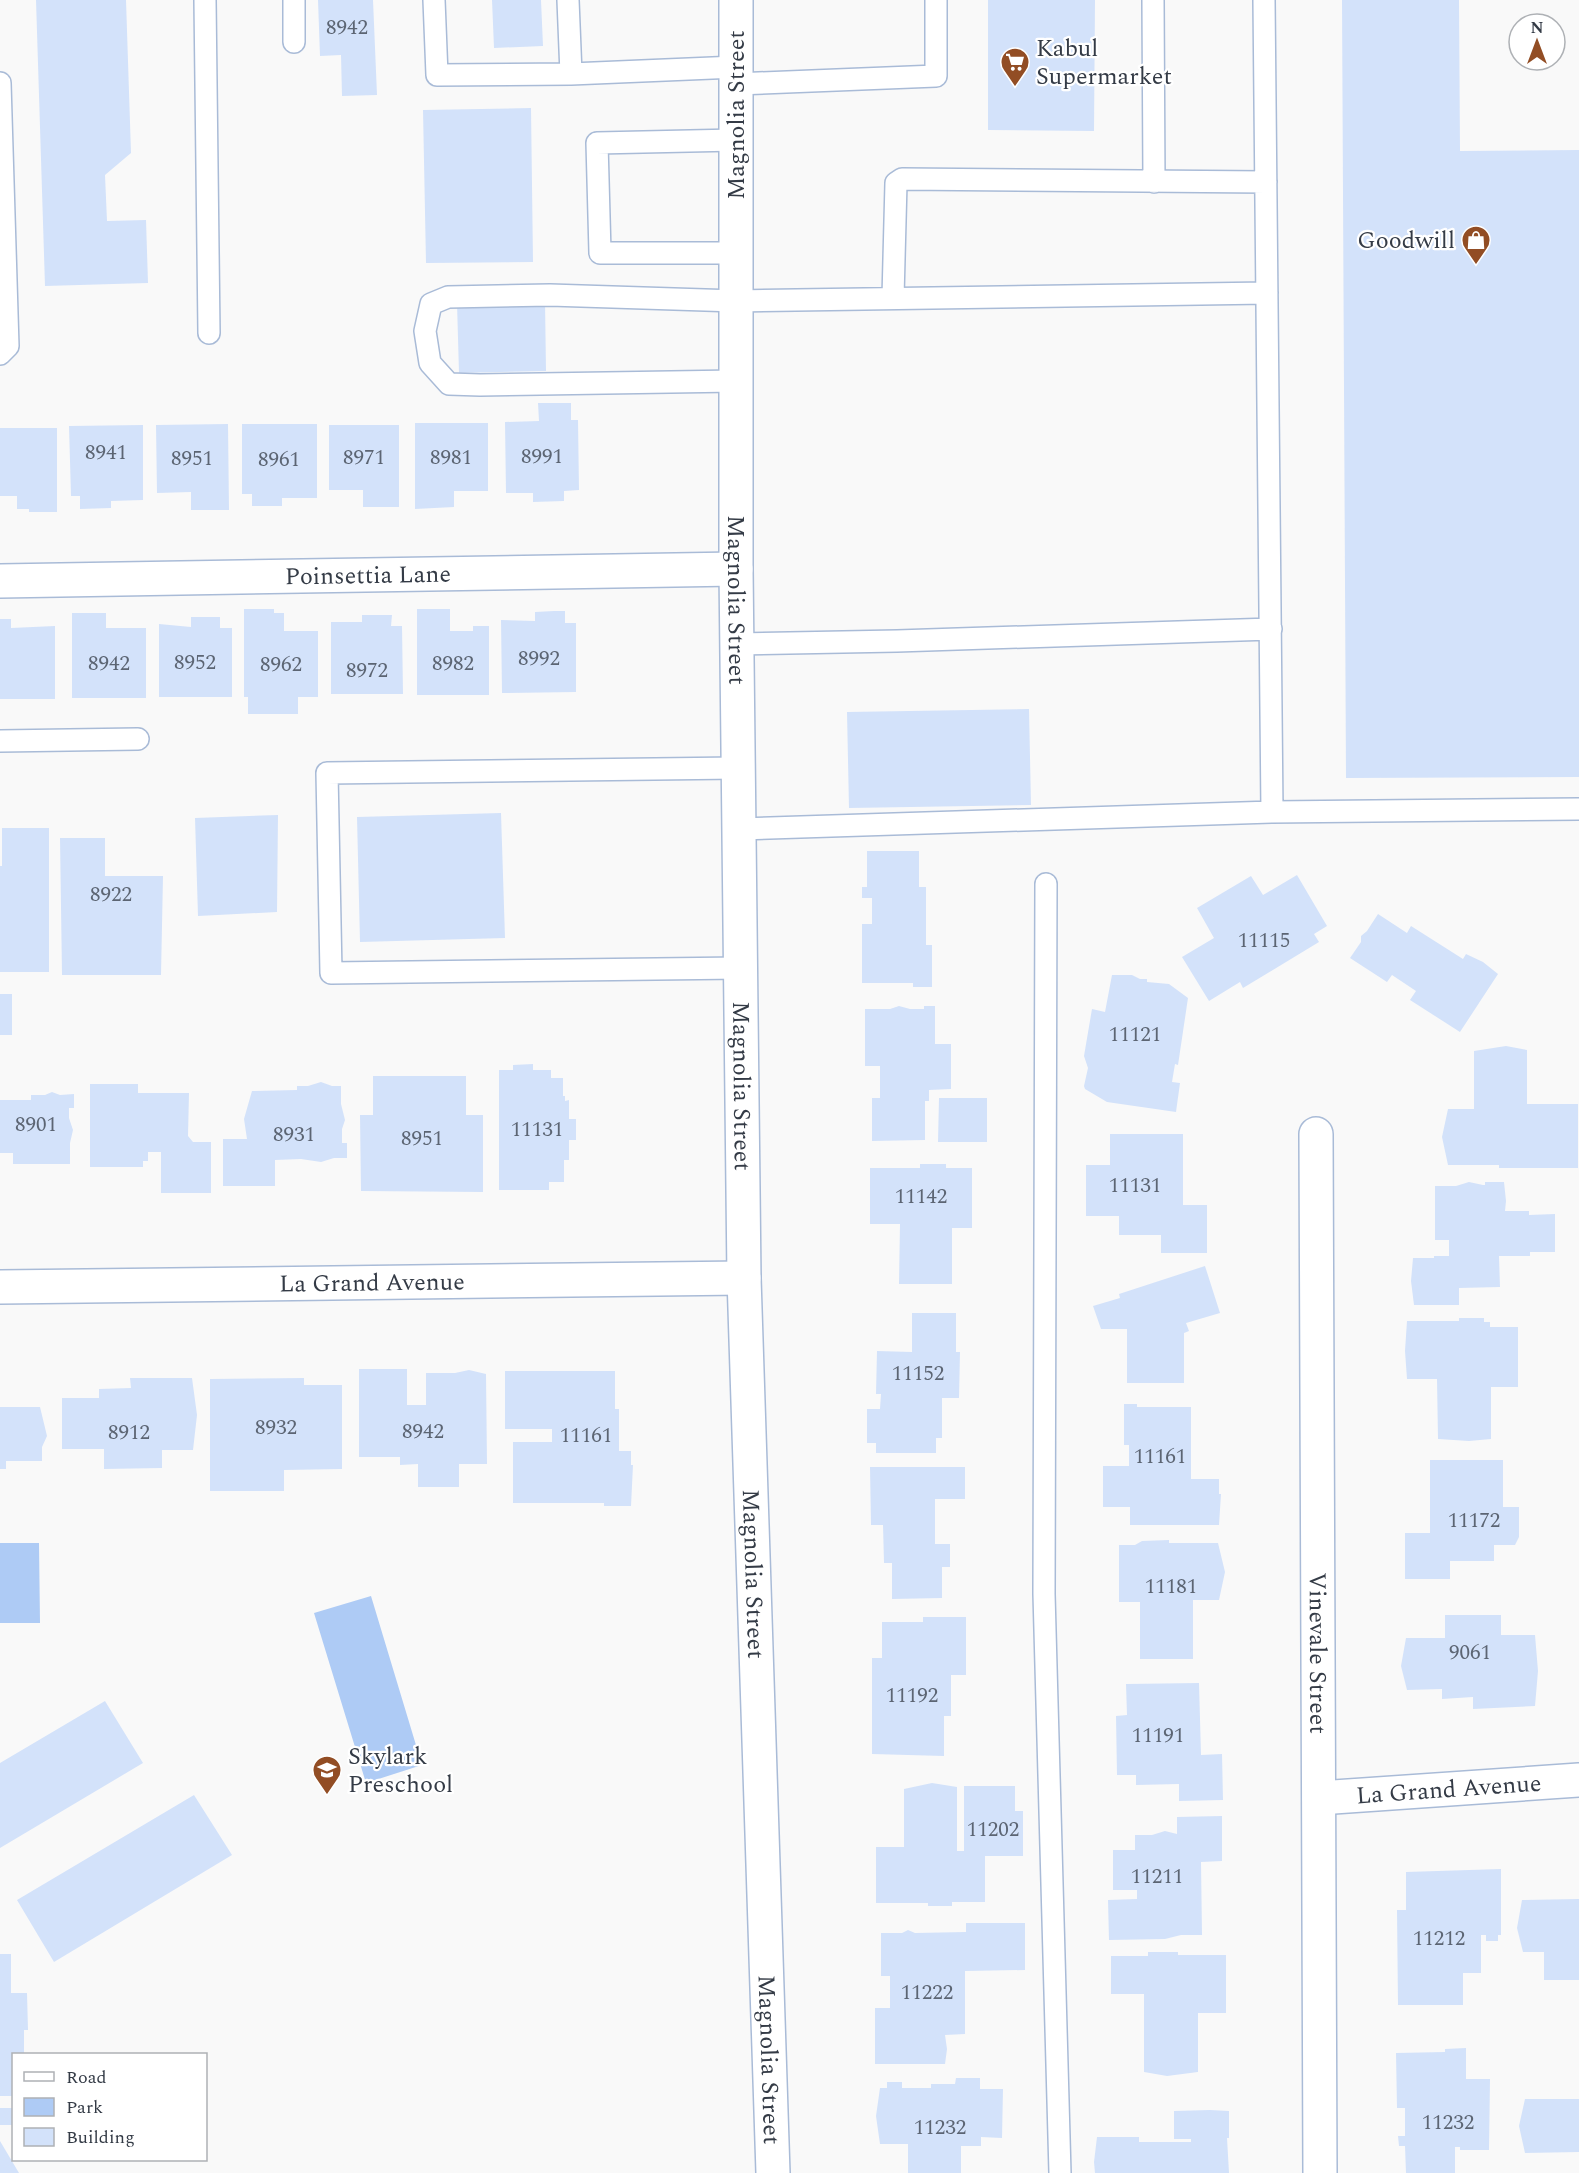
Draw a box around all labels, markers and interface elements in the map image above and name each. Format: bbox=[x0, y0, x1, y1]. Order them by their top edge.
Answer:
house number: 8942 bbox=[326, 12, 368, 44]
north arrow bbox=[1507, 12, 1567, 72]
text: N bbox=[1530, 16, 1544, 40]
street label: Magnolia Street bbox=[719, 30, 755, 200]
place label: Kabul Supermarket bbox=[1036, 31, 1172, 95]
supermarket icon: Kabul Supermarket bbox=[999, 46, 1031, 88]
place label: Goodwill bbox=[1357, 223, 1455, 259]
shop icon: Goodwill bbox=[1460, 224, 1492, 266]
house number: 8941 bbox=[85, 437, 127, 469]
house number: 8991 bbox=[521, 441, 563, 473]
house number: 8971 bbox=[343, 442, 385, 474]
house number: 8981 bbox=[430, 442, 472, 474]
house number: 8951 bbox=[171, 443, 213, 475]
house number: 8961 bbox=[258, 444, 300, 476]
street label: Magnolia Street bbox=[717, 515, 754, 685]
street label: Poinsettia Lane bbox=[285, 557, 451, 595]
house number: 8992 bbox=[518, 643, 560, 675]
house number: 8952 bbox=[174, 647, 216, 679]
house number: 8942 bbox=[88, 648, 130, 680]
house number: 8982 bbox=[432, 648, 474, 680]
house number: 8962 bbox=[260, 649, 302, 681]
house number: 8972 bbox=[346, 655, 388, 687]
house number: 8922 bbox=[90, 879, 132, 911]
house number: 11115 bbox=[1238, 925, 1290, 957]
street label: Magnolia Street bbox=[722, 1001, 760, 1171]
house number: 11121 bbox=[1109, 1019, 1161, 1051]
house number: 8901 bbox=[15, 1109, 57, 1141]
house number: 11131 bbox=[511, 1114, 563, 1146]
house number: 8931 bbox=[273, 1119, 315, 1151]
house number: 8951 bbox=[401, 1123, 443, 1155]
house number: 11131 bbox=[1109, 1170, 1161, 1202]
house number: 11142 bbox=[895, 1181, 947, 1213]
street label: La Grand Avenue bbox=[279, 1264, 465, 1303]
house number: 11152 bbox=[892, 1358, 944, 1390]
house number: 8932 bbox=[255, 1412, 297, 1444]
house number: 8942 bbox=[402, 1416, 444, 1448]
house number: 8912 bbox=[108, 1417, 150, 1449]
house number: 11161 bbox=[560, 1420, 612, 1452]
house number: 11161 bbox=[1134, 1441, 1186, 1473]
street label: Magnolia Street bbox=[732, 1488, 773, 1659]
house number: 11172 bbox=[1448, 1505, 1500, 1537]
house number: 11181 bbox=[1145, 1571, 1197, 1603]
street label: Vinevale Street bbox=[1299, 1572, 1335, 1734]
house number: 9061 bbox=[1449, 1637, 1491, 1669]
house number: 11192 bbox=[886, 1680, 938, 1712]
house number: 11191 bbox=[1132, 1720, 1184, 1752]
place label: Skylark Preschool bbox=[348, 1739, 453, 1803]
school or university icon: Skylark Preschool bbox=[311, 1754, 343, 1796]
street label: La Grand Avenue bbox=[1355, 1766, 1543, 1814]
house number: 11202 bbox=[967, 1814, 1019, 1846]
house number: 11211 bbox=[1131, 1861, 1183, 1893]
house number: 11212 bbox=[1413, 1923, 1465, 1955]
street label: Magnolia Street bbox=[748, 1974, 789, 2145]
house number: 11222 bbox=[901, 1977, 953, 2009]
legend bbox=[12, 2053, 207, 2161]
text: Road bbox=[66, 2064, 107, 2091]
text: Park bbox=[66, 2094, 103, 2121]
house number: 11232 bbox=[1422, 2107, 1474, 2139]
house number: 11232 bbox=[914, 2112, 966, 2144]
text: Building bbox=[66, 2124, 135, 2151]

